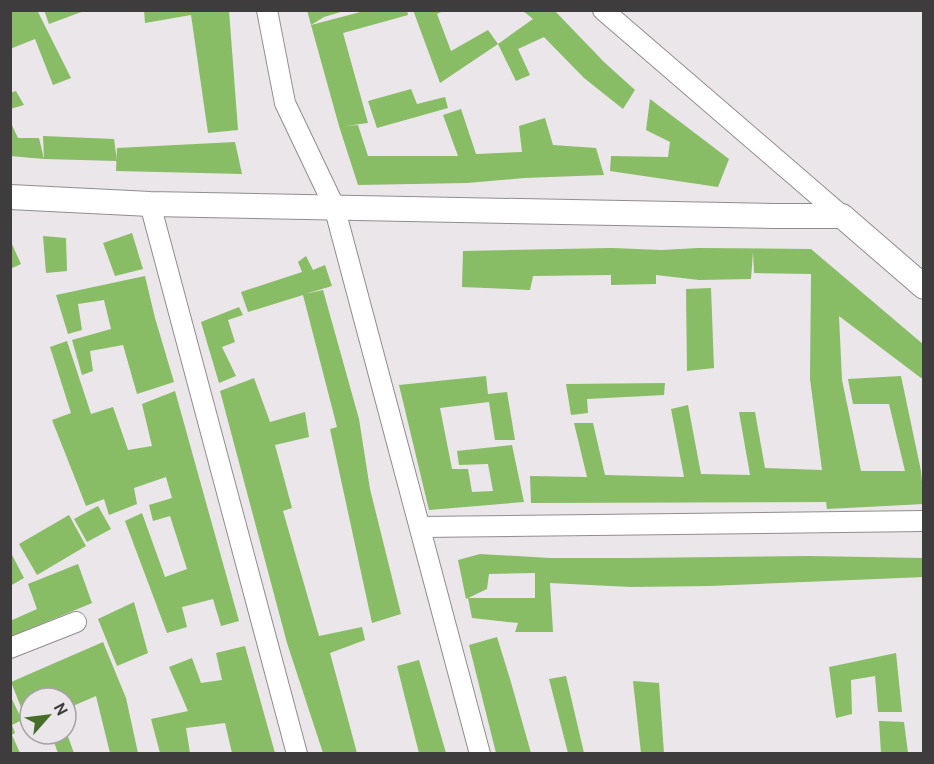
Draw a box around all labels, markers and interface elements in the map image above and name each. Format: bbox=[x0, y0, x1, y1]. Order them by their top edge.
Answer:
north arrow bbox=[18, 686, 78, 746]
text: N bbox=[50, 700, 72, 719]

